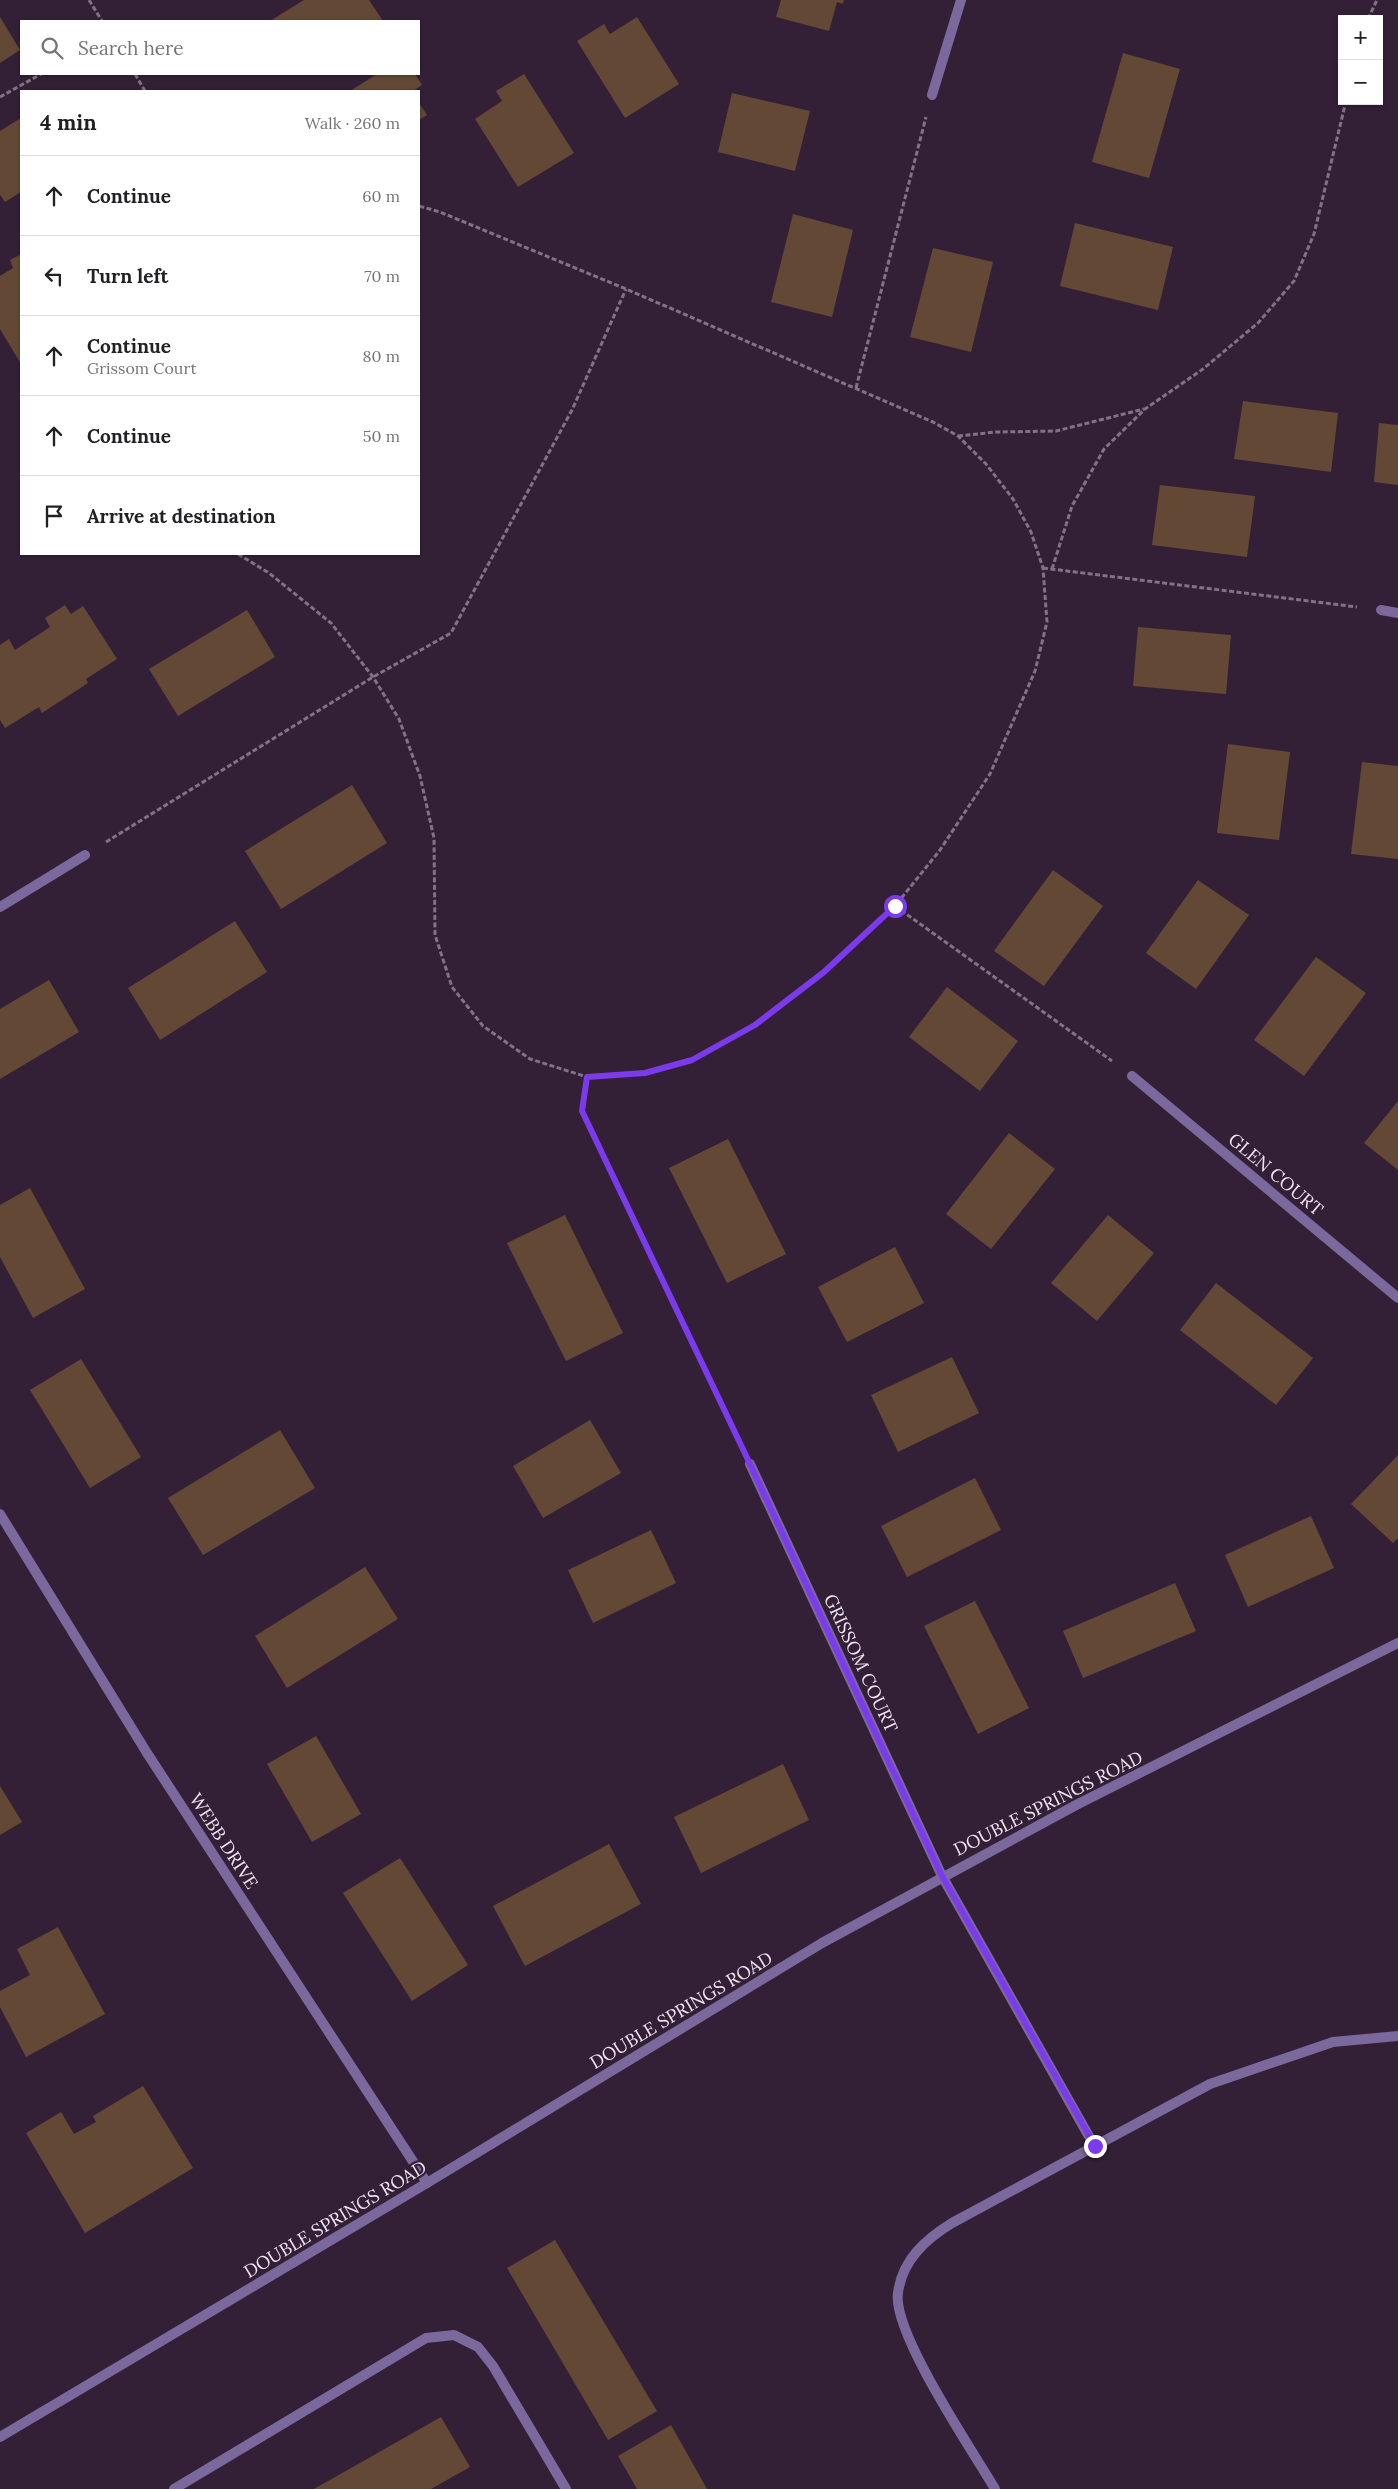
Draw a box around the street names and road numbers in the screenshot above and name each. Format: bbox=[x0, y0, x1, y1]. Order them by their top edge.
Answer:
street label: GLEN COURT bbox=[1224, 1128, 1329, 1221]
street label: GRISSOM COURT bbox=[819, 1590, 903, 1736]
street label: DOUBLE SPRINGS ROAD bbox=[950, 1745, 1146, 1861]
street label: WEBB DRIVE bbox=[185, 1789, 263, 1893]
street label: DOUBLE SPRINGS ROAD bbox=[585, 1946, 777, 2074]
street label: DOUBLE SPRINGS ROAD bbox=[239, 2155, 431, 2283]

